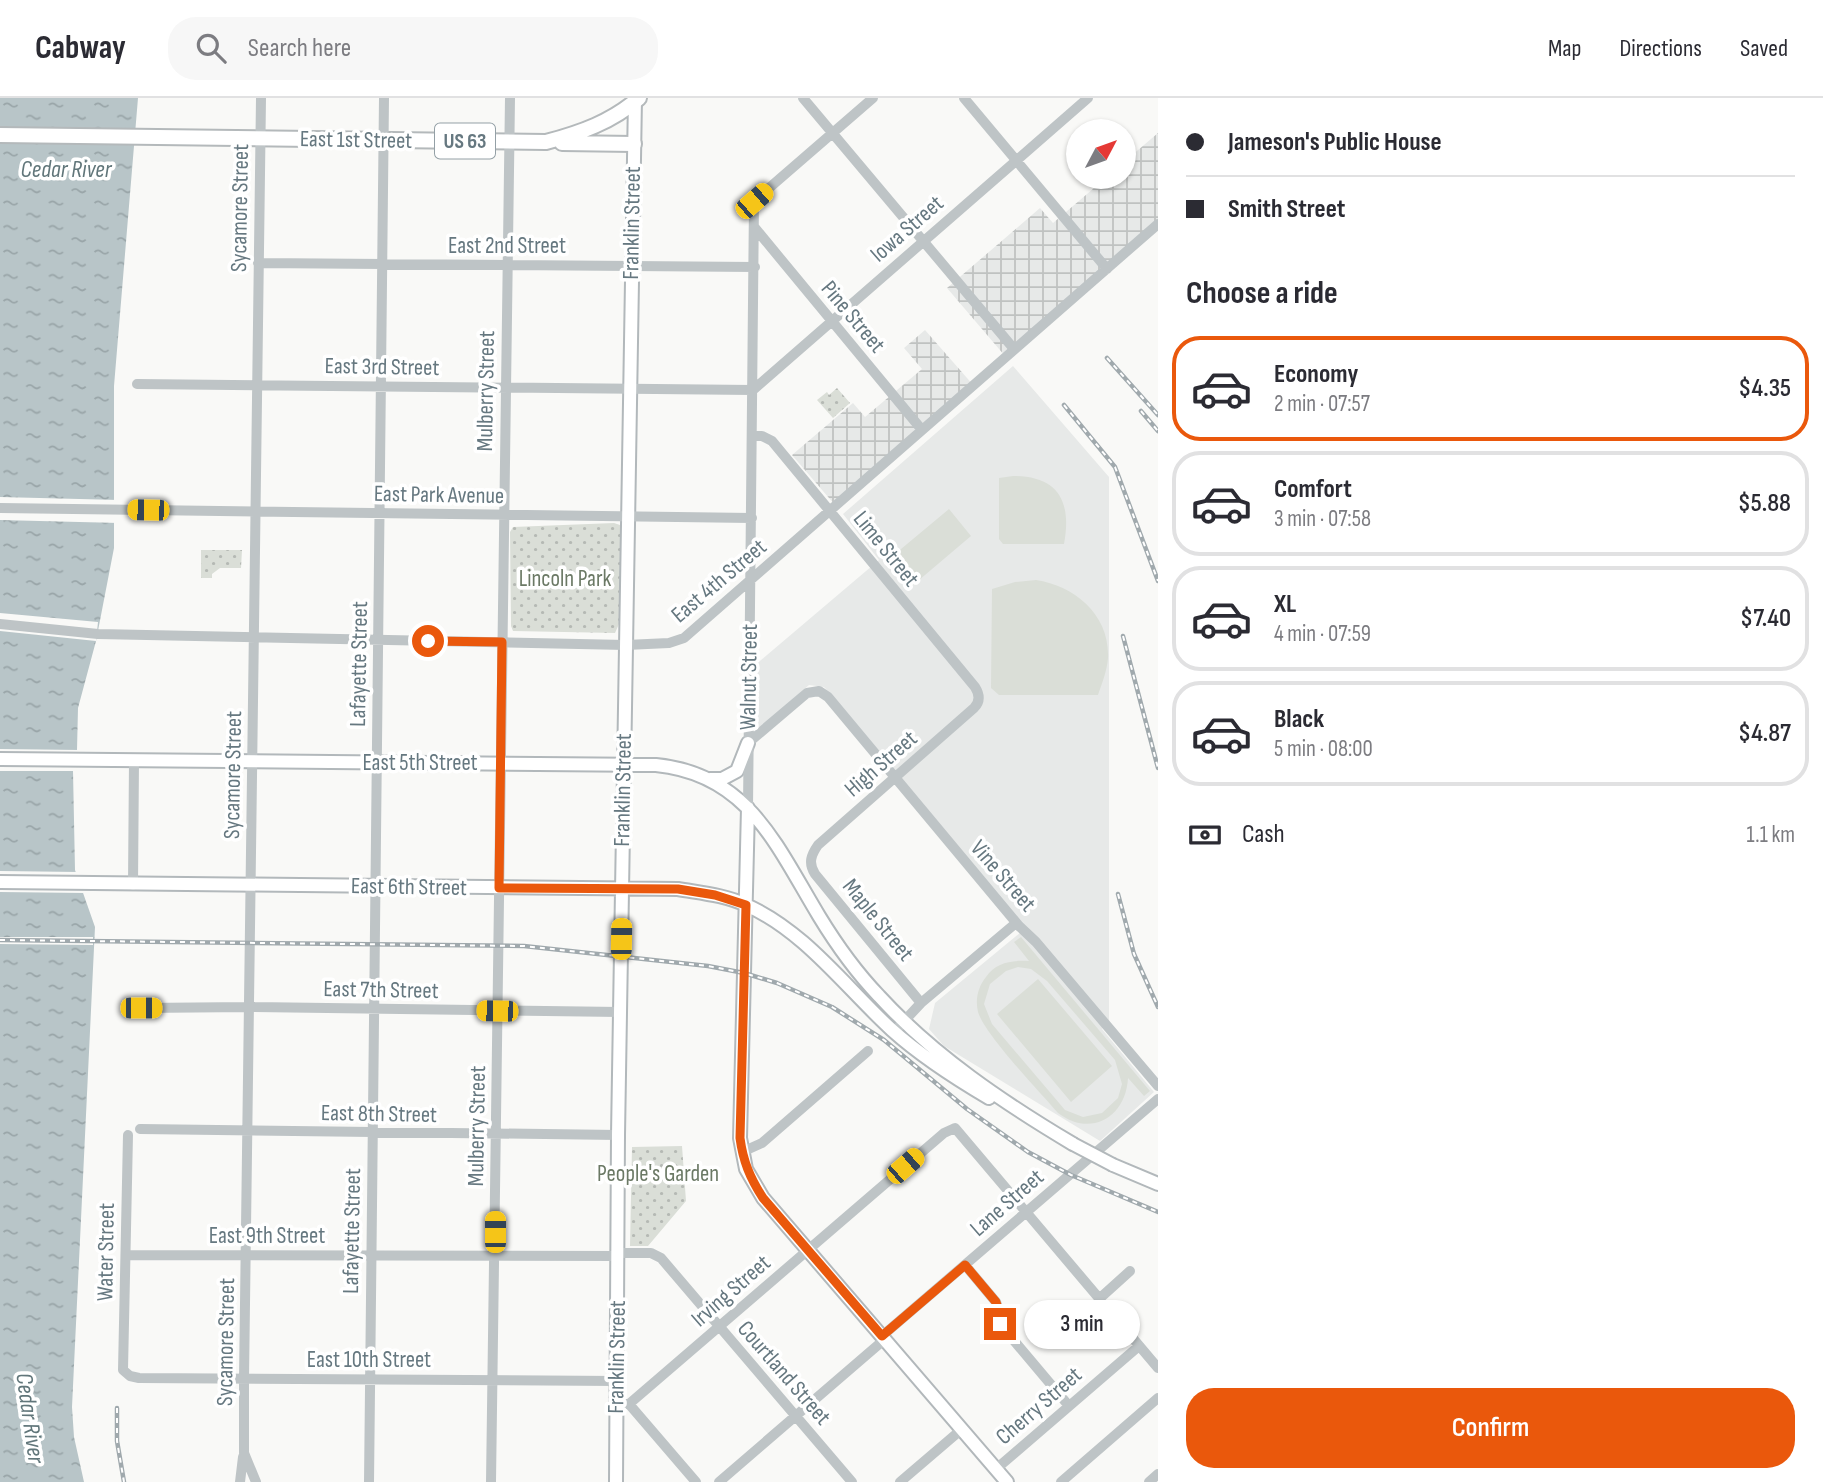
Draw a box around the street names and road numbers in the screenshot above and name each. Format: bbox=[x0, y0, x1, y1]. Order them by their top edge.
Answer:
road number: US 63 bbox=[435, 124, 495, 158]
street label: East 1st Street bbox=[300, 125, 412, 155]
street label: Sycamore Street bbox=[225, 144, 255, 272]
street label: Franklin Street bbox=[617, 166, 647, 280]
street label: Iowa Street bbox=[865, 190, 949, 268]
street label: East 2nd Street bbox=[448, 232, 566, 260]
street label: Pine Street bbox=[815, 275, 891, 359]
street label: Mulberry Street bbox=[471, 330, 501, 452]
street label: East 3rd Street bbox=[324, 352, 440, 382]
street label: East Park Avenue bbox=[374, 480, 504, 510]
street label: Lime Street bbox=[847, 506, 925, 592]
street label: East 4th Street bbox=[666, 533, 772, 629]
street label: Lafayette Street bbox=[344, 601, 374, 727]
street label: Walnut Street bbox=[734, 624, 764, 730]
street label: Sycamore Street bbox=[218, 711, 248, 839]
street label: High Street bbox=[839, 725, 923, 803]
street label: Franklin Street bbox=[608, 733, 638, 847]
street label: East 5th Street bbox=[362, 749, 478, 777]
street label: Vine Street bbox=[964, 834, 1042, 918]
street label: East 6th Street bbox=[351, 872, 467, 902]
street label: Maple Street bbox=[836, 873, 920, 967]
street label: East 7th Street bbox=[323, 975, 439, 1005]
street label: Mulberry Street bbox=[462, 1065, 492, 1187]
street label: East 8th Street bbox=[321, 1099, 437, 1129]
street label: Lane Street bbox=[964, 1163, 1050, 1243]
street label: Lafayette Street bbox=[337, 1168, 367, 1294]
street label: Water Street bbox=[91, 1203, 121, 1301]
street label: East 9th Street bbox=[209, 1222, 325, 1250]
street label: Irving Street bbox=[686, 1249, 776, 1333]
street label: Sycamore Street bbox=[211, 1278, 241, 1406]
street label: Franklin Street bbox=[602, 1300, 632, 1414]
street label: Courtland Street bbox=[731, 1315, 837, 1431]
street label: East 10th Street bbox=[307, 1346, 431, 1374]
street label: Cherry Street bbox=[990, 1361, 1088, 1451]

